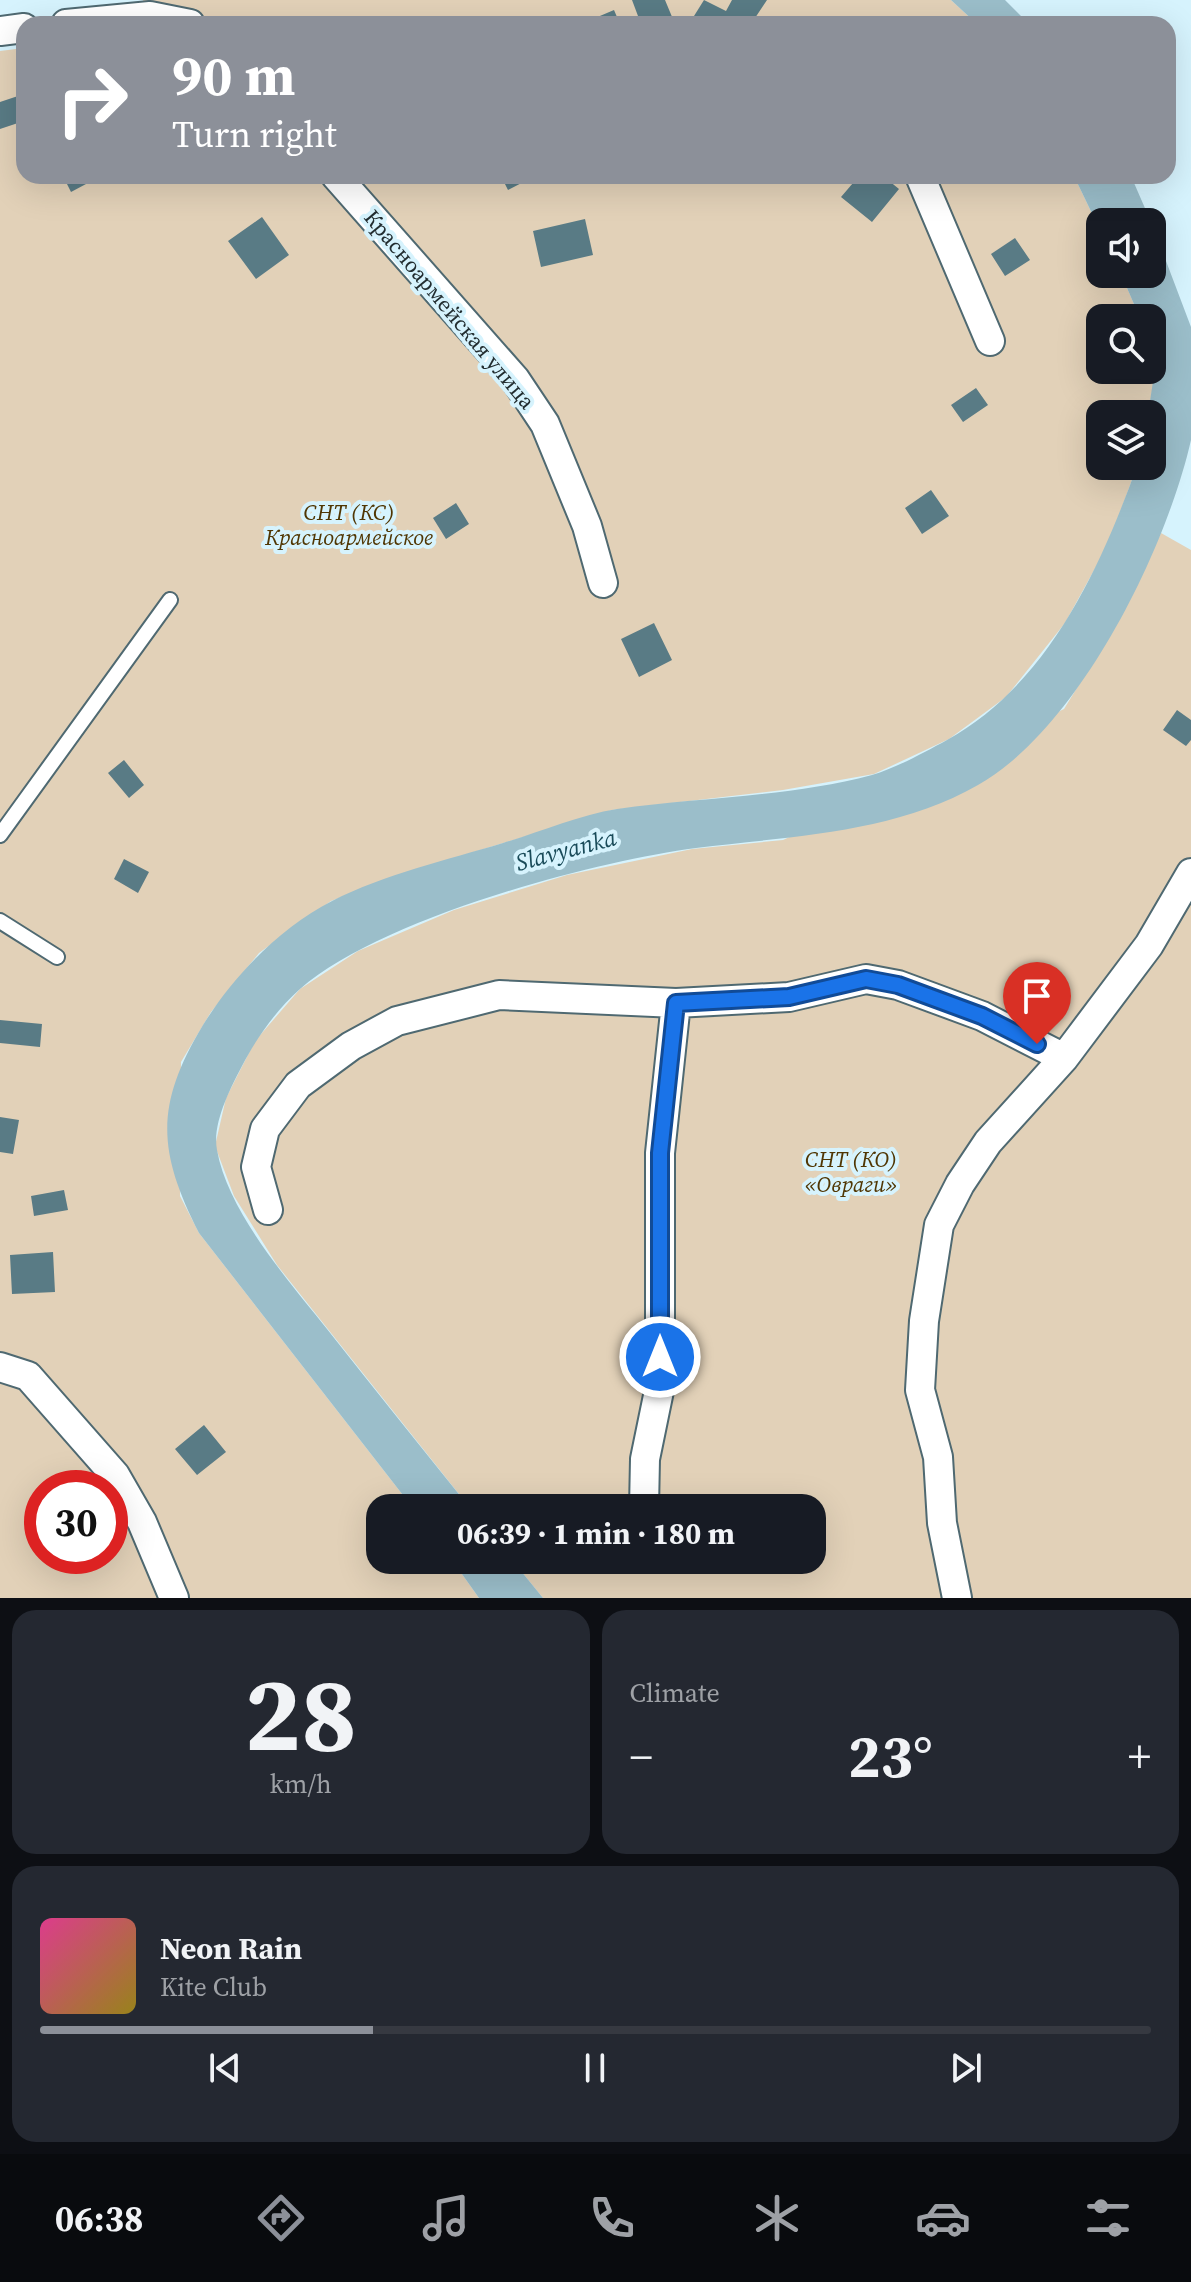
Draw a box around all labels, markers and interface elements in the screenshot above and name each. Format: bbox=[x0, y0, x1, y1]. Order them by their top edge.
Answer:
text: 90 m bbox=[172, 37, 295, 114]
icon: right bbox=[40, 48, 144, 152]
text: Turn right bbox=[172, 110, 337, 159]
street label: Красноармейская улица bbox=[358, 203, 543, 416]
map controls bbox=[1086, 208, 1166, 480]
button: sound bbox=[1086, 208, 1166, 288]
button: search bbox=[1086, 304, 1166, 384]
button: layers bbox=[1086, 400, 1166, 480]
park label: СНТ (КС) Красноармейское bbox=[264, 497, 433, 552]
water label: Slavyanka bbox=[512, 820, 620, 879]
pin bbox=[1003, 962, 1071, 1044]
icon: arrive bbox=[1015, 974, 1059, 1018]
park label: СНТ (КО) «Овраги» bbox=[804, 1144, 898, 1199]
position arrow bbox=[618, 1315, 702, 1399]
speed limit sign: 30 bbox=[24, 1470, 128, 1574]
text: 06:39 · 1 min · 180 m bbox=[457, 1513, 735, 1554]
text: 28 bbox=[244, 1642, 357, 1785]
text: Climate bbox=[630, 1675, 720, 1711]
text: 23° bbox=[848, 1715, 933, 1797]
text: − bbox=[630, 1726, 653, 1787]
text: + bbox=[1128, 1726, 1151, 1787]
text: km/h bbox=[270, 1766, 332, 1802]
text: Neon Rain bbox=[160, 1928, 302, 1969]
text: Kite Club bbox=[160, 1969, 267, 2005]
icon: previous bbox=[203, 2046, 247, 2090]
icon: pause bbox=[573, 2046, 617, 2090]
icon: next bbox=[944, 2046, 988, 2090]
icon: directions bbox=[253, 2190, 309, 2246]
icon: music bbox=[418, 2190, 474, 2246]
icon: phone bbox=[584, 2190, 640, 2246]
icon: climate bbox=[749, 2190, 805, 2246]
icon: car bbox=[915, 2190, 971, 2246]
icon: filters bbox=[1080, 2190, 1136, 2246]
text: 06:38 bbox=[55, 2194, 144, 2243]

